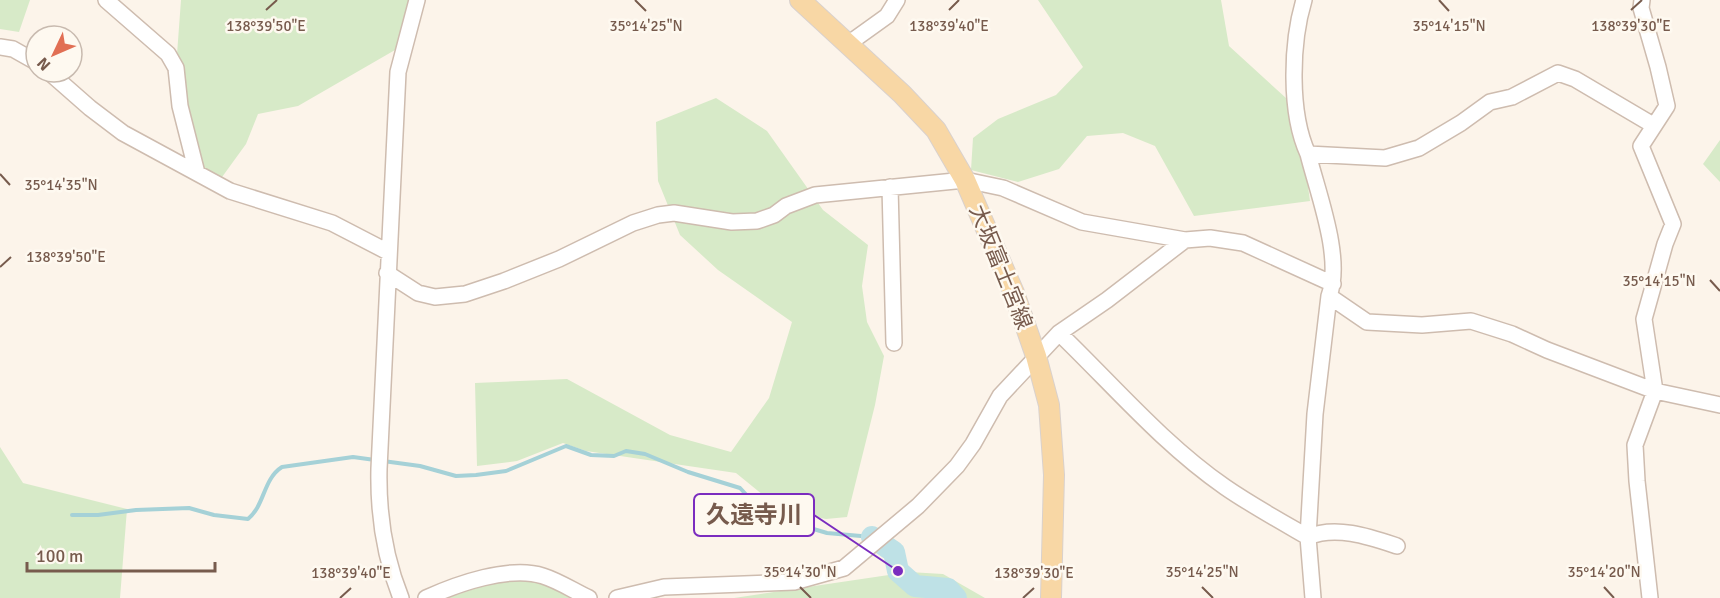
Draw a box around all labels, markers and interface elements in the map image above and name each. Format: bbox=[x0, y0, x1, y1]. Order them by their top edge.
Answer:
text: 138°39'50"E bbox=[226, 17, 306, 35]
text: 35°14'25"N bbox=[609, 17, 683, 35]
text: 138°39'40"E bbox=[909, 17, 989, 35]
text: 35°14'15"N bbox=[1412, 17, 1486, 35]
text: 138°39'30"E bbox=[1591, 17, 1671, 35]
north arrow bbox=[24, 24, 84, 84]
text: N bbox=[33, 53, 55, 75]
text: 35°14'35"N bbox=[24, 176, 98, 194]
street label: 大坂富士宮線 bbox=[964, 201, 1038, 333]
text: 138°39'50"E bbox=[26, 248, 106, 266]
text: 35°14'15"N bbox=[1622, 272, 1696, 290]
callout: 久遠寺川 bbox=[694, 494, 814, 536]
text: 久遠寺川 bbox=[706, 500, 802, 530]
scale bar bbox=[27, 535, 214, 573]
text: 100 m bbox=[36, 545, 83, 567]
text: 35°14'30"N bbox=[763, 563, 837, 581]
text: 35°14'25"N bbox=[1165, 563, 1239, 581]
text: 35°14'20"N bbox=[1567, 563, 1641, 581]
text: 138°39'40"E bbox=[311, 564, 391, 582]
text: 138°39'30"E bbox=[994, 564, 1074, 582]

